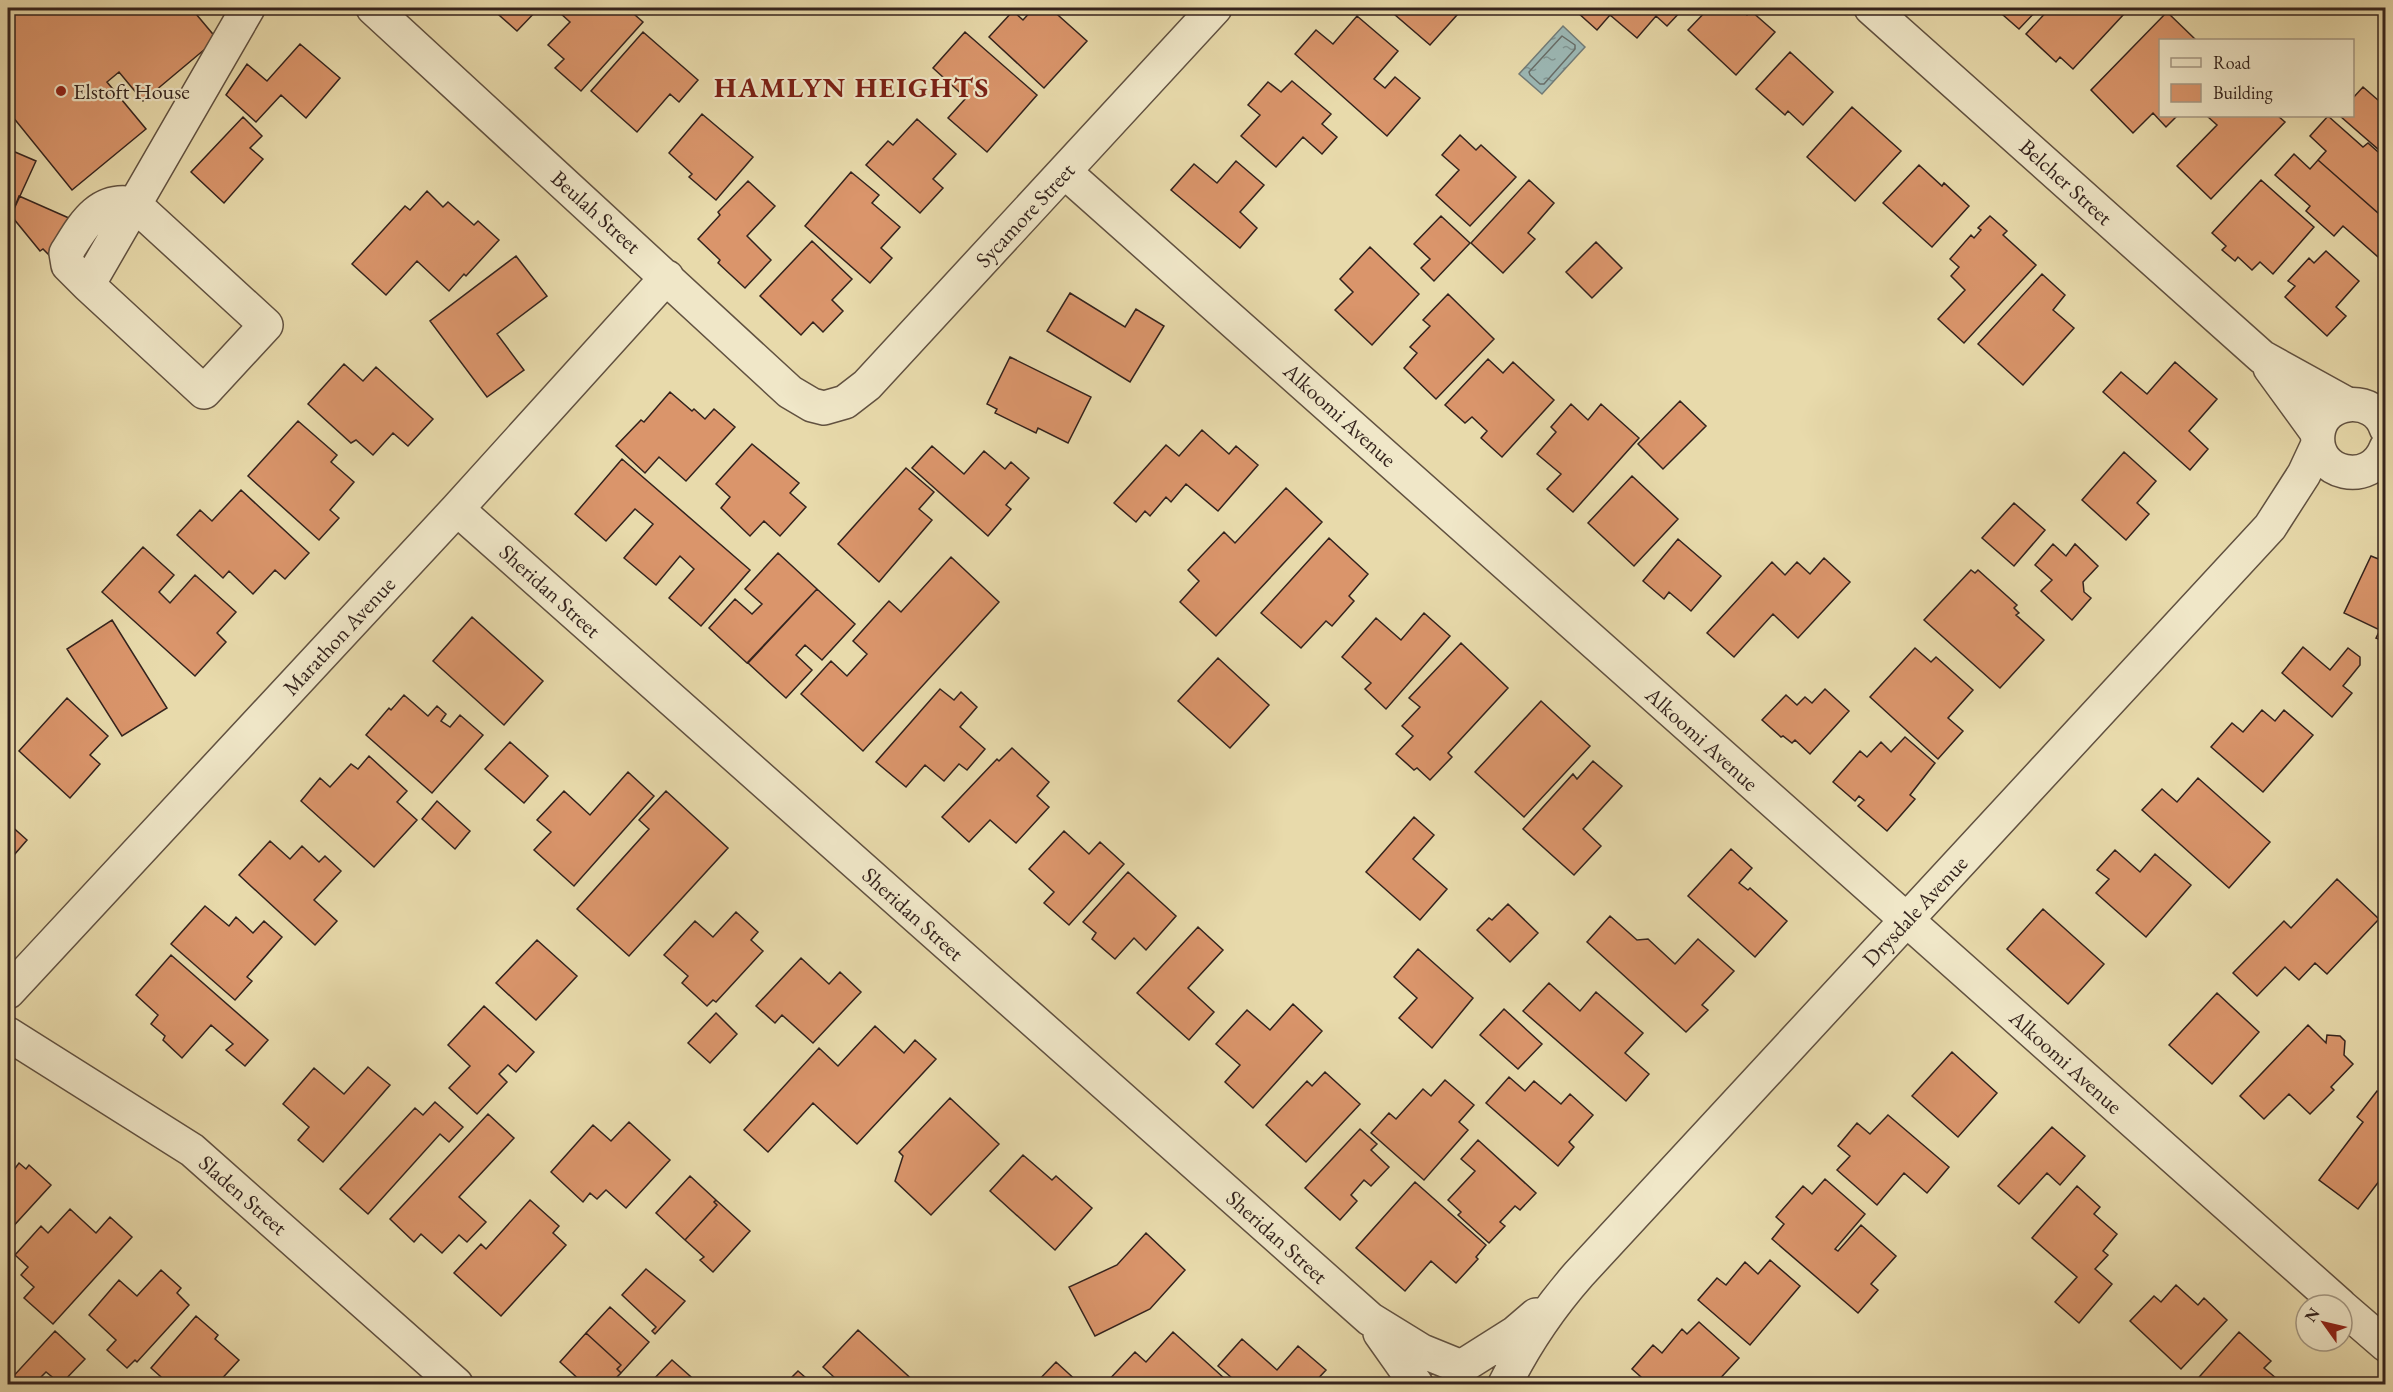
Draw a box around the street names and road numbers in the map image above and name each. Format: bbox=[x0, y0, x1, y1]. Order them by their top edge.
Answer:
street label: Belcher Street bbox=[2013, 133, 2119, 232]
street label: Sycamore Street bbox=[969, 156, 1081, 274]
street label: Beulah Street bbox=[545, 164, 647, 260]
street label: Alkoomi Avenue bbox=[1277, 356, 1403, 474]
street label: Sheridan Street bbox=[493, 538, 607, 644]
street label: Marathon Avenue bbox=[276, 570, 402, 702]
street label: Alkoomi Avenue bbox=[1639, 680, 1765, 798]
street label: Drysdale Avenue bbox=[1856, 849, 1974, 973]
street label: Sheridan Street bbox=[856, 861, 970, 967]
street label: Alkoomi Avenue bbox=[2003, 1003, 2129, 1121]
street label: Sladen Street bbox=[193, 1149, 293, 1242]
street label: Sheridan Street bbox=[1220, 1184, 1334, 1290]

